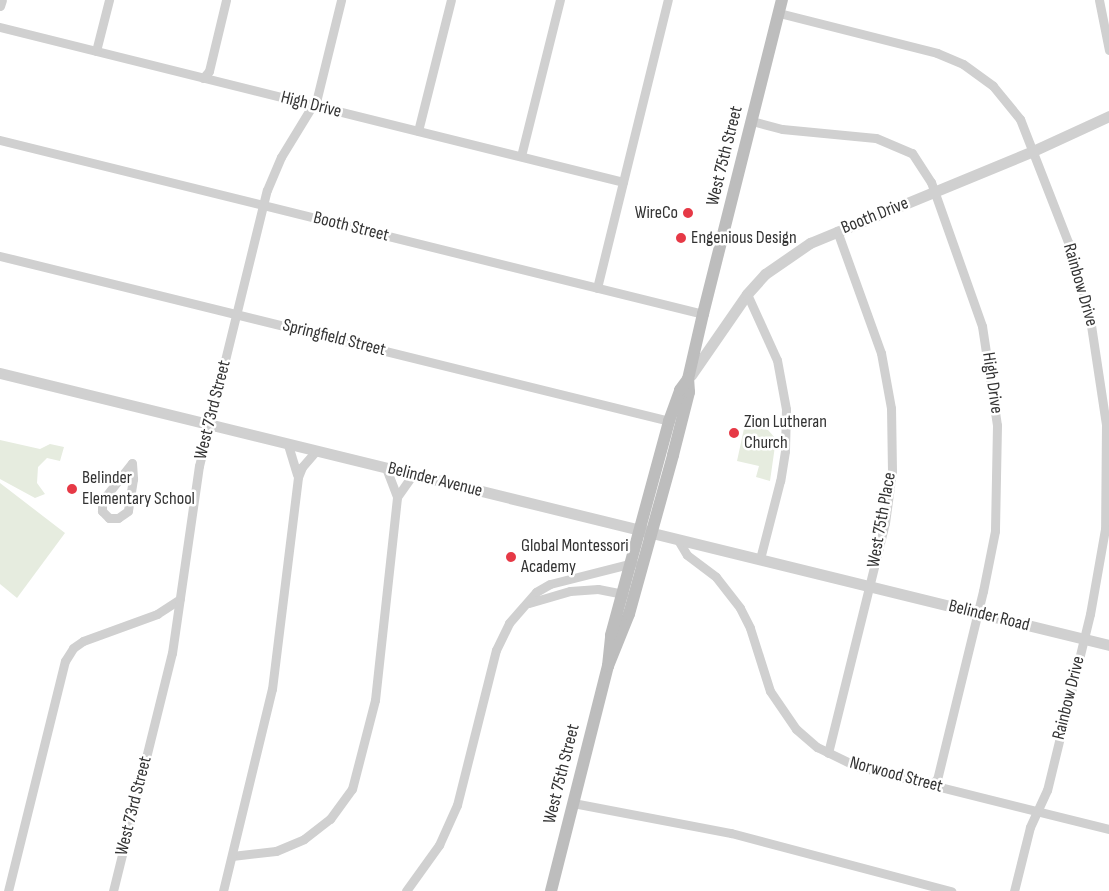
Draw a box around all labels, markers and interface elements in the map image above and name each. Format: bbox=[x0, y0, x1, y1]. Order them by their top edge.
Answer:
street label: High Drive bbox=[278, 87, 344, 123]
street label: West 75th Street bbox=[702, 104, 748, 208]
street label: Booth Drive bbox=[838, 193, 912, 239]
place label: WireCo bbox=[635, 202, 678, 224]
street label: Booth Street bbox=[311, 207, 391, 247]
marker: WireCo bbox=[682, 207, 694, 219]
place label: Engenious Design bbox=[691, 227, 797, 249]
marker: Engenious Design bbox=[675, 232, 687, 244]
street label: Rainbow Drive bbox=[1058, 241, 1102, 329]
street label: Springfield Street bbox=[280, 315, 388, 361]
street label: High Drive bbox=[977, 351, 1007, 415]
street label: West 73rd Street bbox=[190, 358, 236, 462]
place label: Zion Lutheran Church bbox=[744, 412, 827, 454]
marker: Zion Lutheran Church bbox=[728, 427, 740, 439]
street label: Belinder Avenue bbox=[385, 458, 485, 502]
place label: Belinder Elementary School bbox=[82, 468, 195, 510]
street label: West 75th Place bbox=[863, 471, 901, 569]
marker: Belinder Elementary School bbox=[66, 483, 78, 495]
place label: Global Montessori Academy bbox=[521, 536, 629, 578]
marker: Global Montessori Academy bbox=[505, 551, 517, 563]
street label: Belinder Road bbox=[946, 596, 1032, 636]
street label: Rainbow Drive bbox=[1048, 654, 1090, 742]
street label: West 75th Street bbox=[539, 722, 585, 826]
street label: Norwood Street bbox=[847, 752, 945, 798]
street label: West 73rd Street bbox=[111, 754, 157, 858]

